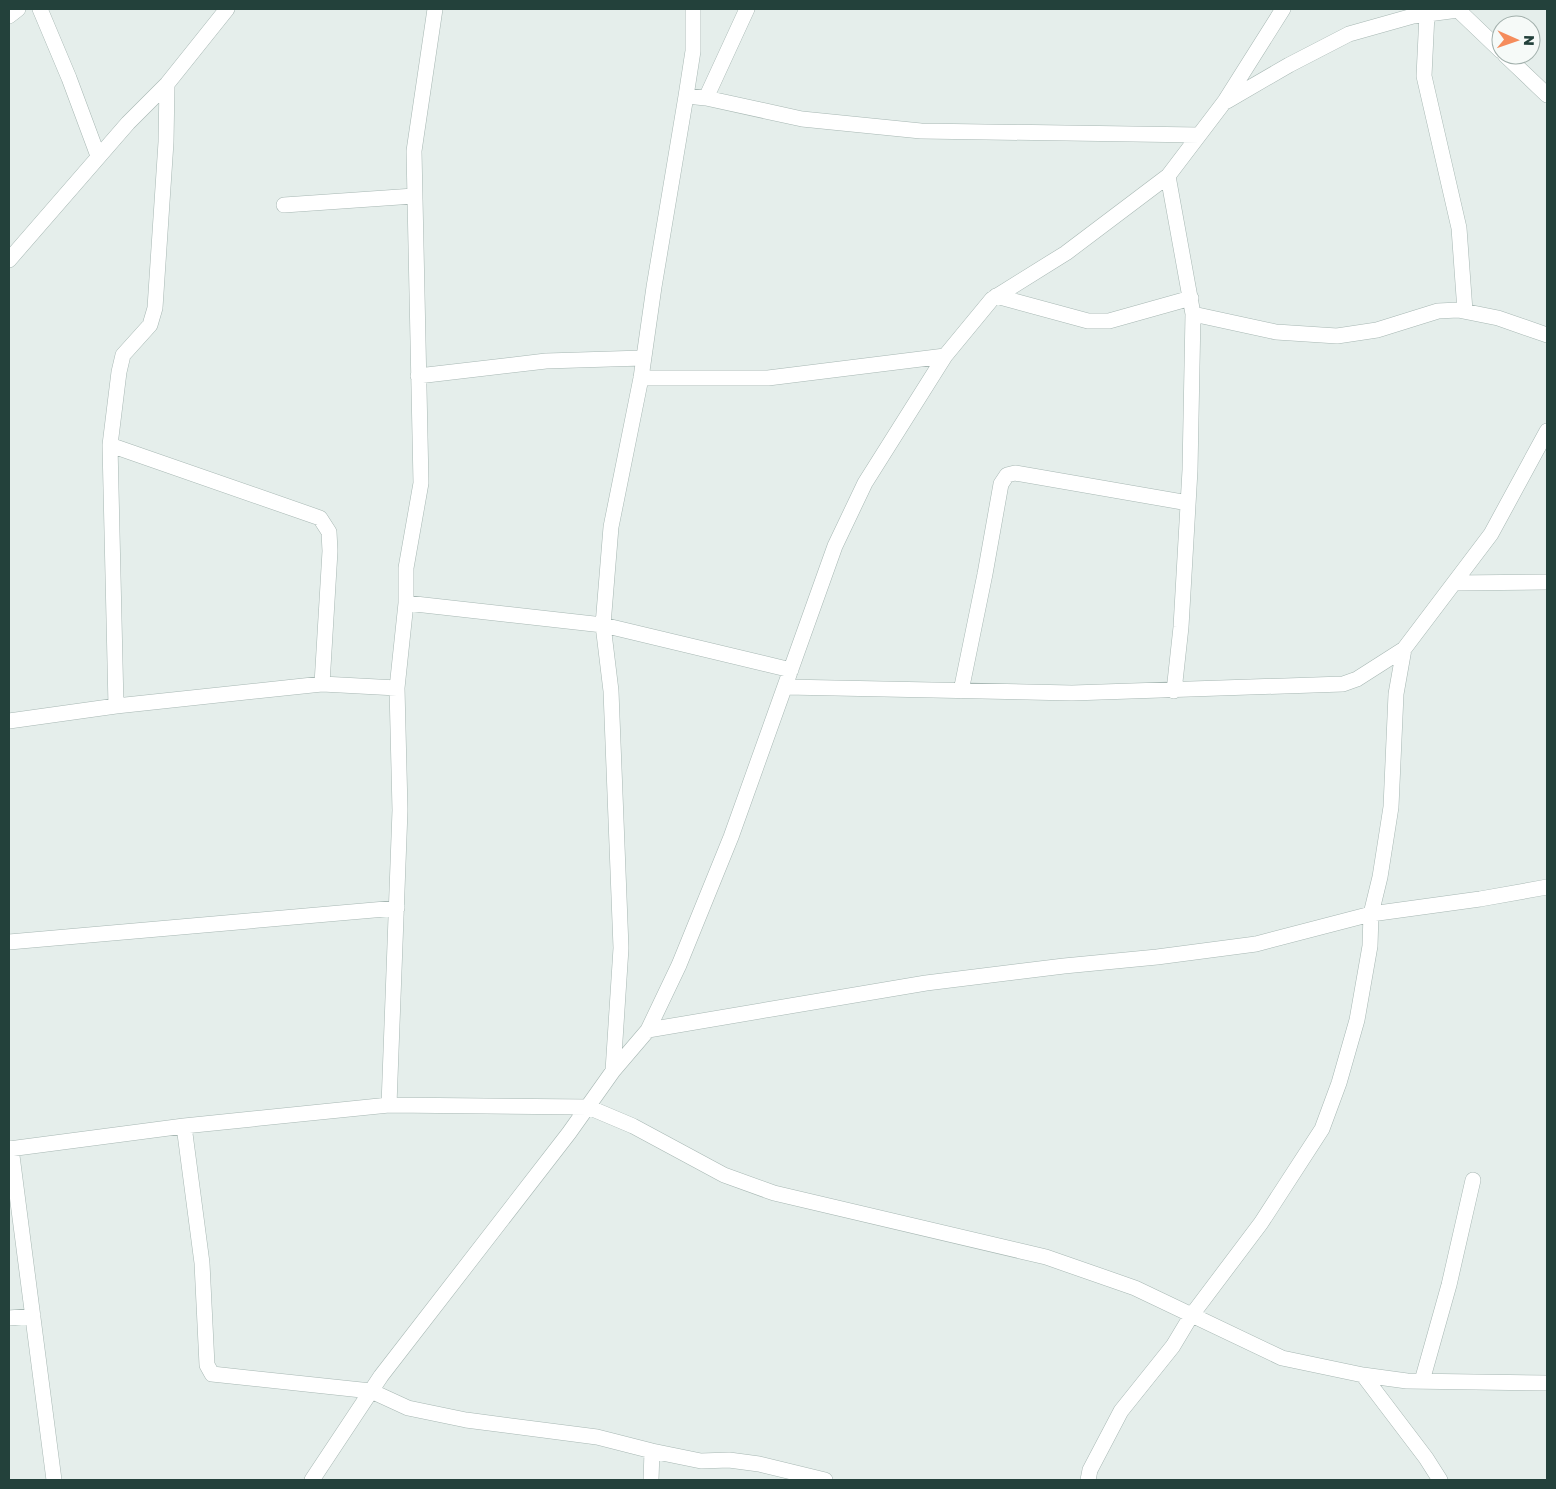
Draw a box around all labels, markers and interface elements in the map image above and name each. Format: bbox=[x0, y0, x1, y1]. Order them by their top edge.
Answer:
north arrow bbox=[1491, 15, 1541, 65]
text: N bbox=[1521, 35, 1538, 46]

